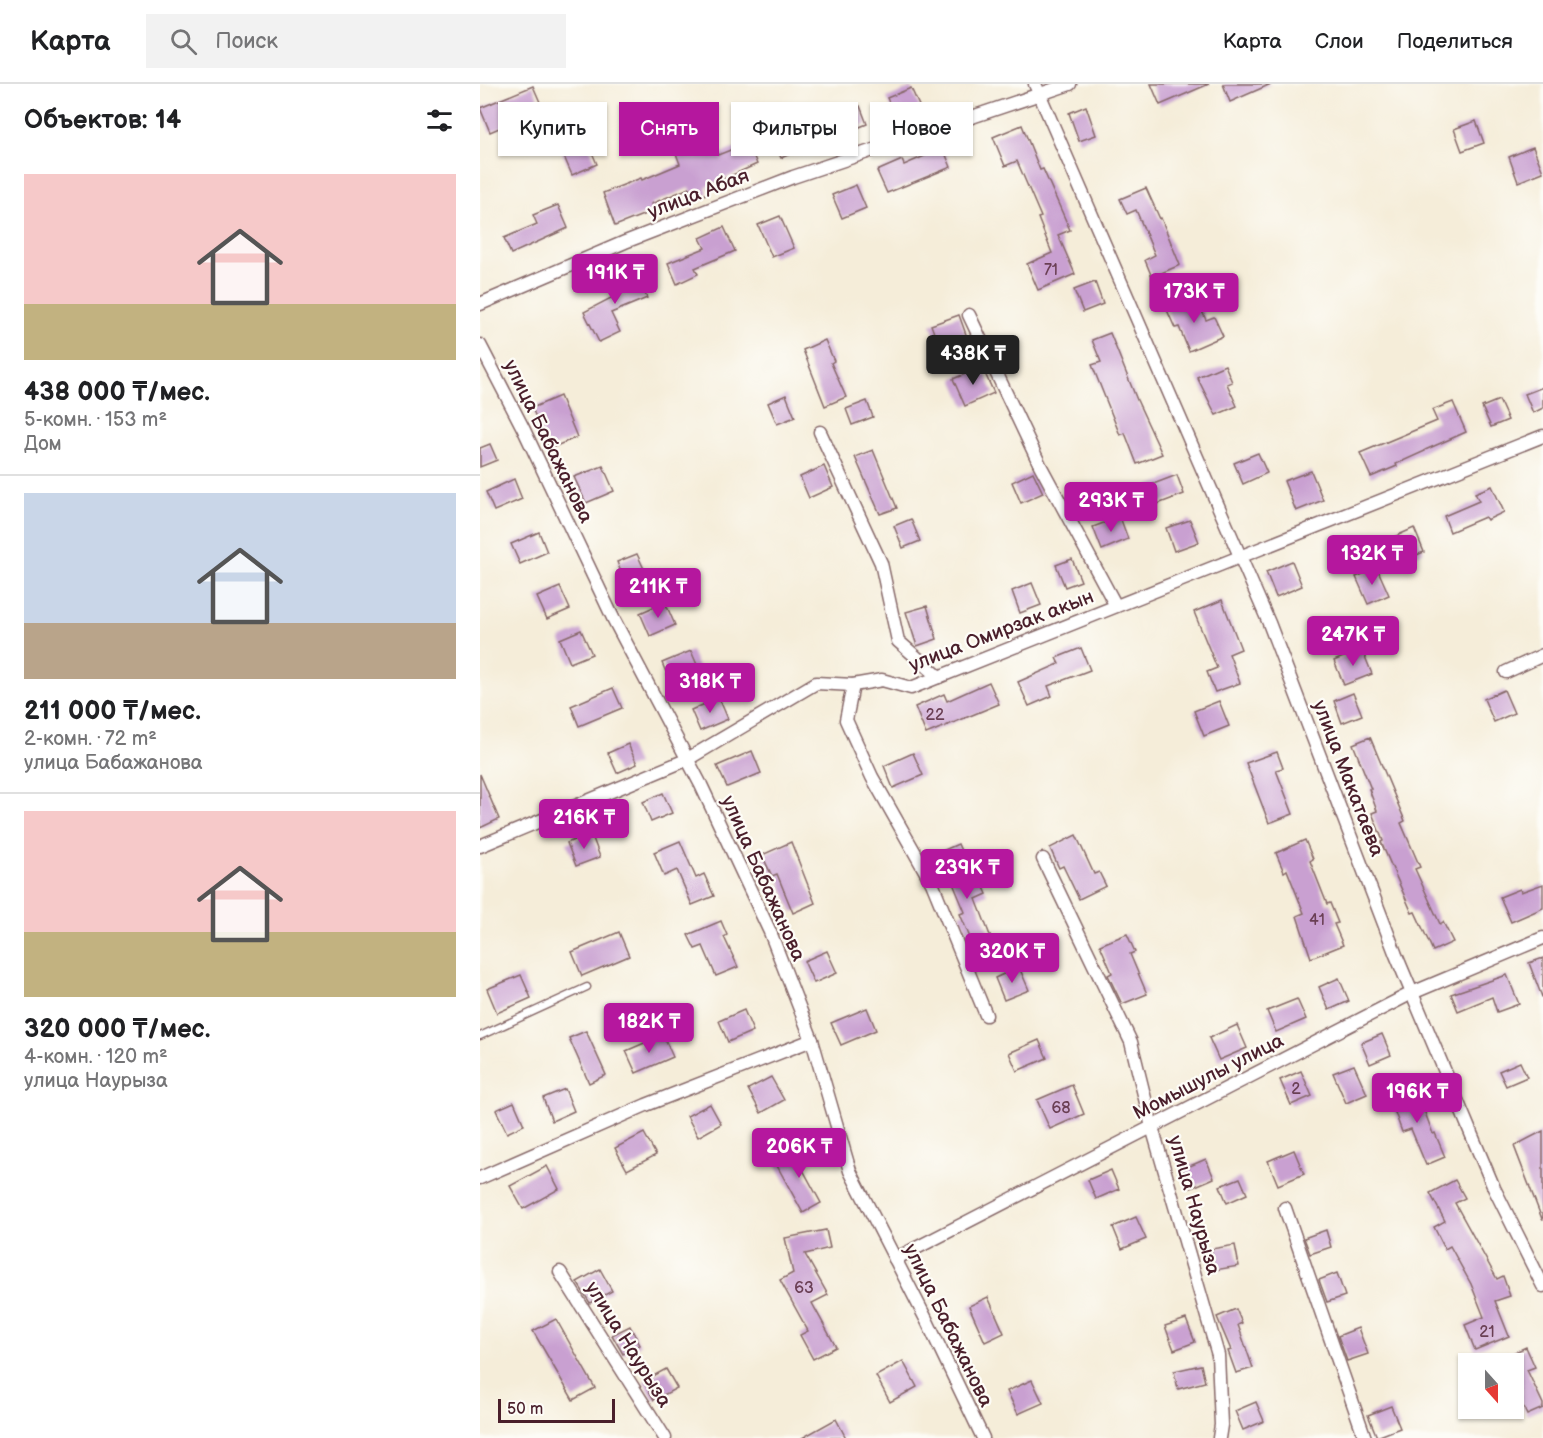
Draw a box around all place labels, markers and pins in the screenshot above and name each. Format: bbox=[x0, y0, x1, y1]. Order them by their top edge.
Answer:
pin: 191K ₸ bbox=[566, 254, 664, 305]
pin: 173K ₸ bbox=[1145, 273, 1243, 324]
pin: 438K ₸ bbox=[924, 335, 1022, 386]
pin: 293K ₸ bbox=[1062, 482, 1160, 533]
pin: 132K ₸ bbox=[1323, 535, 1421, 586]
pin: 211K ₸ bbox=[609, 568, 707, 619]
pin: 247K ₸ bbox=[1304, 616, 1402, 667]
pin: 318K ₸ bbox=[661, 663, 759, 714]
pin: 216K ₸ bbox=[535, 799, 633, 850]
pin: 239K ₸ bbox=[918, 849, 1016, 900]
pin: 320K ₸ bbox=[963, 933, 1061, 984]
pin: 182K ₸ bbox=[600, 1003, 698, 1054]
pin: 196K ₸ bbox=[1368, 1073, 1466, 1124]
pin: 206K ₸ bbox=[750, 1128, 848, 1179]

